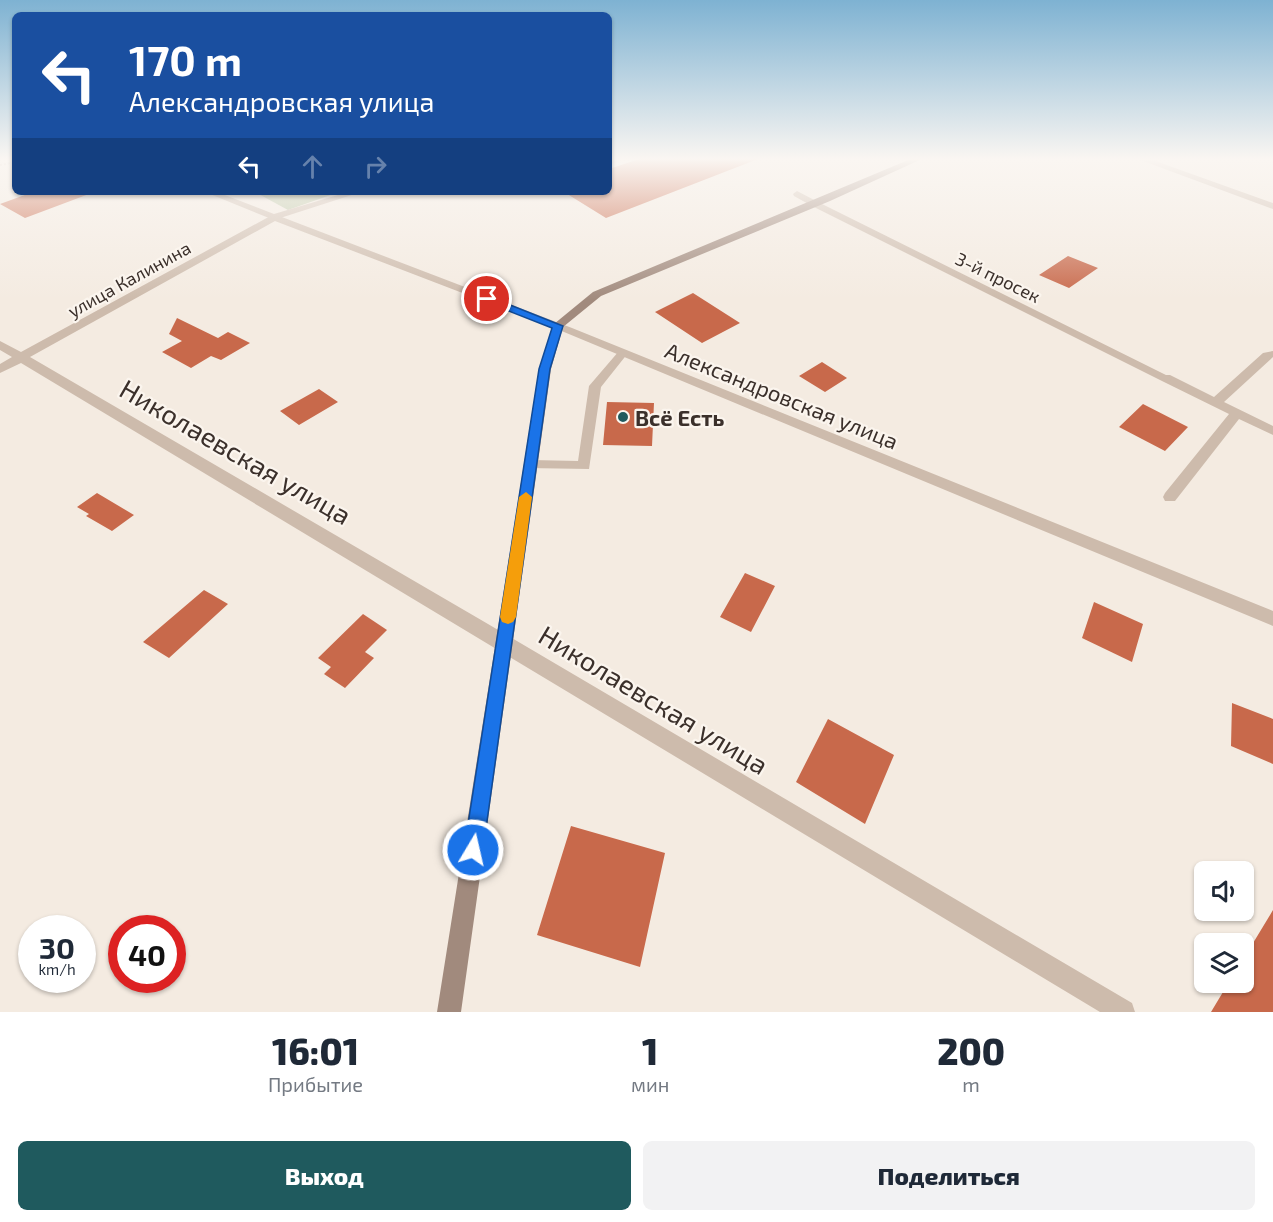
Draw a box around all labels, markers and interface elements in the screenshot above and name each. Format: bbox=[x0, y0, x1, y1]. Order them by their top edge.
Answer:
text: 170 m bbox=[129, 34, 242, 84]
icon: left bbox=[30, 36, 108, 114]
text: Александровская улица bbox=[129, 85, 435, 117]
icon: left bbox=[233, 150, 266, 183]
icon: ahead bbox=[296, 150, 329, 183]
icon: right bbox=[359, 150, 392, 183]
street label: улица Калинина bbox=[64, 236, 194, 322]
street label: 3-й просек bbox=[952, 247, 1044, 307]
pin bbox=[461, 273, 512, 324]
icon: arrive bbox=[470, 282, 503, 315]
street label: Александровская улица bbox=[661, 336, 902, 455]
street label: Николаевская улица bbox=[114, 372, 357, 531]
place label: Всё Есть bbox=[635, 404, 725, 430]
marker: Всё Есть bbox=[616, 410, 630, 424]
street label: Николаевская улица bbox=[533, 618, 774, 781]
position arrow bbox=[441, 818, 505, 882]
map controls bbox=[1194, 861, 1254, 993]
button: sound bbox=[1194, 861, 1254, 921]
speed limit sign: 40 bbox=[108, 915, 186, 993]
text: 30 bbox=[39, 929, 75, 965]
button: layers bbox=[1194, 933, 1254, 993]
text: km/h bbox=[38, 960, 76, 978]
text: 16:01 bbox=[272, 1029, 359, 1072]
text: 1 bbox=[642, 1029, 658, 1072]
text: 200 bbox=[937, 1029, 1005, 1072]
text: Прибытие bbox=[268, 1072, 363, 1096]
text: мин bbox=[631, 1072, 669, 1096]
text: m bbox=[962, 1072, 980, 1096]
button: Выход bbox=[18, 1141, 631, 1210]
button: Поделиться bbox=[643, 1141, 1255, 1210]

